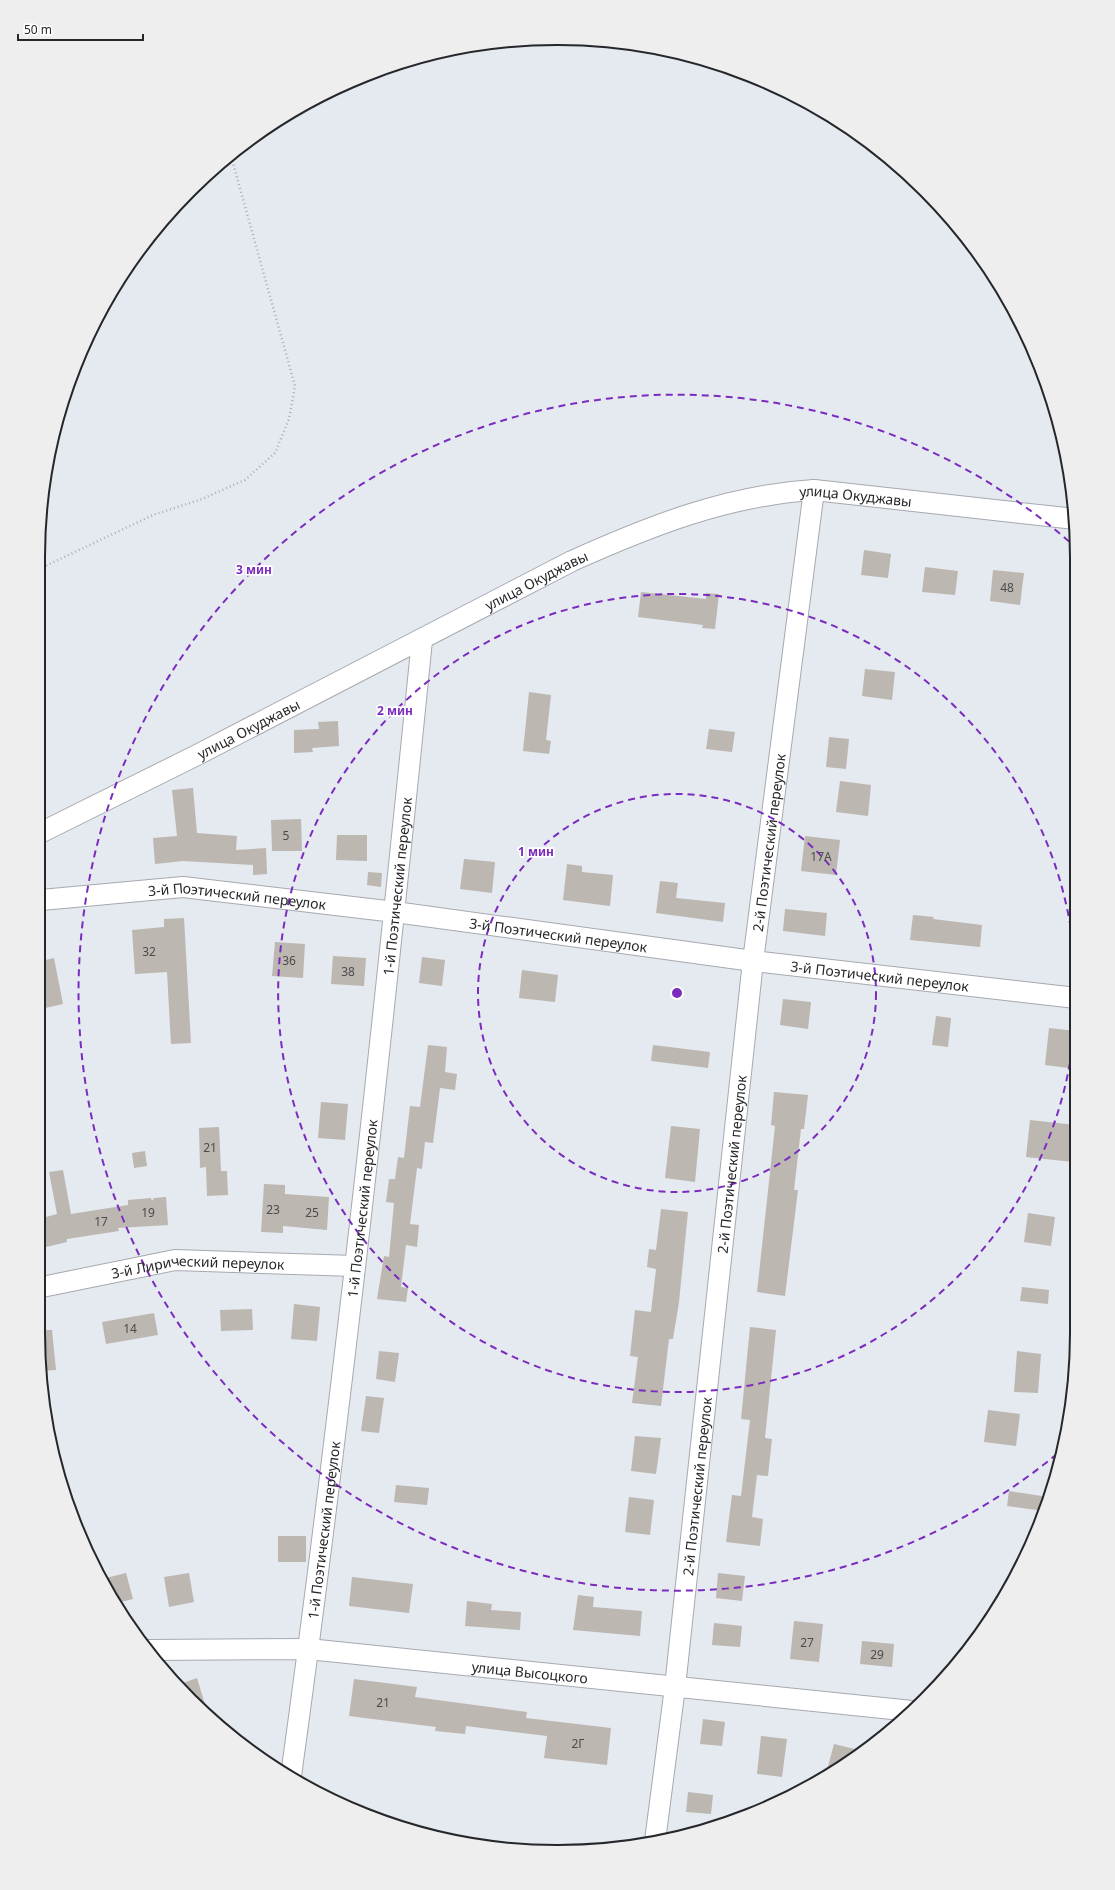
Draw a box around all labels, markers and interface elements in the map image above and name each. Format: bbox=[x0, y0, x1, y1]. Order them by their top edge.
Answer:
scale bar bbox=[18, 16, 143, 42]
text: 50 m bbox=[24, 21, 52, 38]
street label: улица Окуджавы bbox=[798, 481, 913, 510]
street label: улица Окуджавы bbox=[481, 546, 591, 614]
text: 3 мин bbox=[236, 561, 272, 578]
house number: 48 bbox=[1000, 579, 1014, 596]
street label: улица Окуджавы bbox=[194, 694, 303, 763]
text: 2 мин bbox=[377, 702, 413, 719]
street label: 2-й Поэтический переулок bbox=[747, 752, 789, 933]
street label: 1-й Поэтический переулок bbox=[378, 796, 416, 976]
house number: 5 bbox=[283, 827, 290, 844]
text: 1 мин bbox=[518, 843, 554, 860]
house number: 17А bbox=[810, 848, 832, 865]
street label: 3-й Поэтический переулок bbox=[147, 878, 328, 913]
street label: 3-й Поэтический переулок bbox=[468, 913, 649, 956]
house number: 32 bbox=[142, 943, 156, 960]
house number: 36 bbox=[282, 952, 296, 969]
street label: 3-й Поэтический переулок bbox=[790, 956, 970, 995]
house number: 38 bbox=[341, 963, 355, 980]
centre of rings bbox=[670, 986, 684, 1000]
street label: 2-й Поэтический переулок bbox=[712, 1074, 750, 1254]
street label: 1-й Поэтический переулок bbox=[342, 1118, 381, 1299]
house number: 21 bbox=[203, 1139, 217, 1156]
house number: 23 bbox=[266, 1201, 280, 1218]
house number: 19 bbox=[141, 1204, 155, 1221]
house number: 25 bbox=[305, 1204, 319, 1221]
house number: 17 bbox=[94, 1213, 108, 1230]
street label: 3-й Лирический переулок bbox=[110, 1250, 285, 1282]
house number: 14 bbox=[123, 1320, 137, 1337]
street label: 2-й Поэтический переулок bbox=[678, 1396, 716, 1577]
street label: 1-й Поэтический переулок bbox=[303, 1439, 344, 1620]
house number: 27 bbox=[800, 1634, 814, 1651]
house number: 29 bbox=[870, 1646, 884, 1663]
street label: улица Высоцкого bbox=[471, 1656, 589, 1687]
house number: 21 bbox=[376, 1694, 390, 1711]
house number: 2Г bbox=[572, 1735, 584, 1752]

